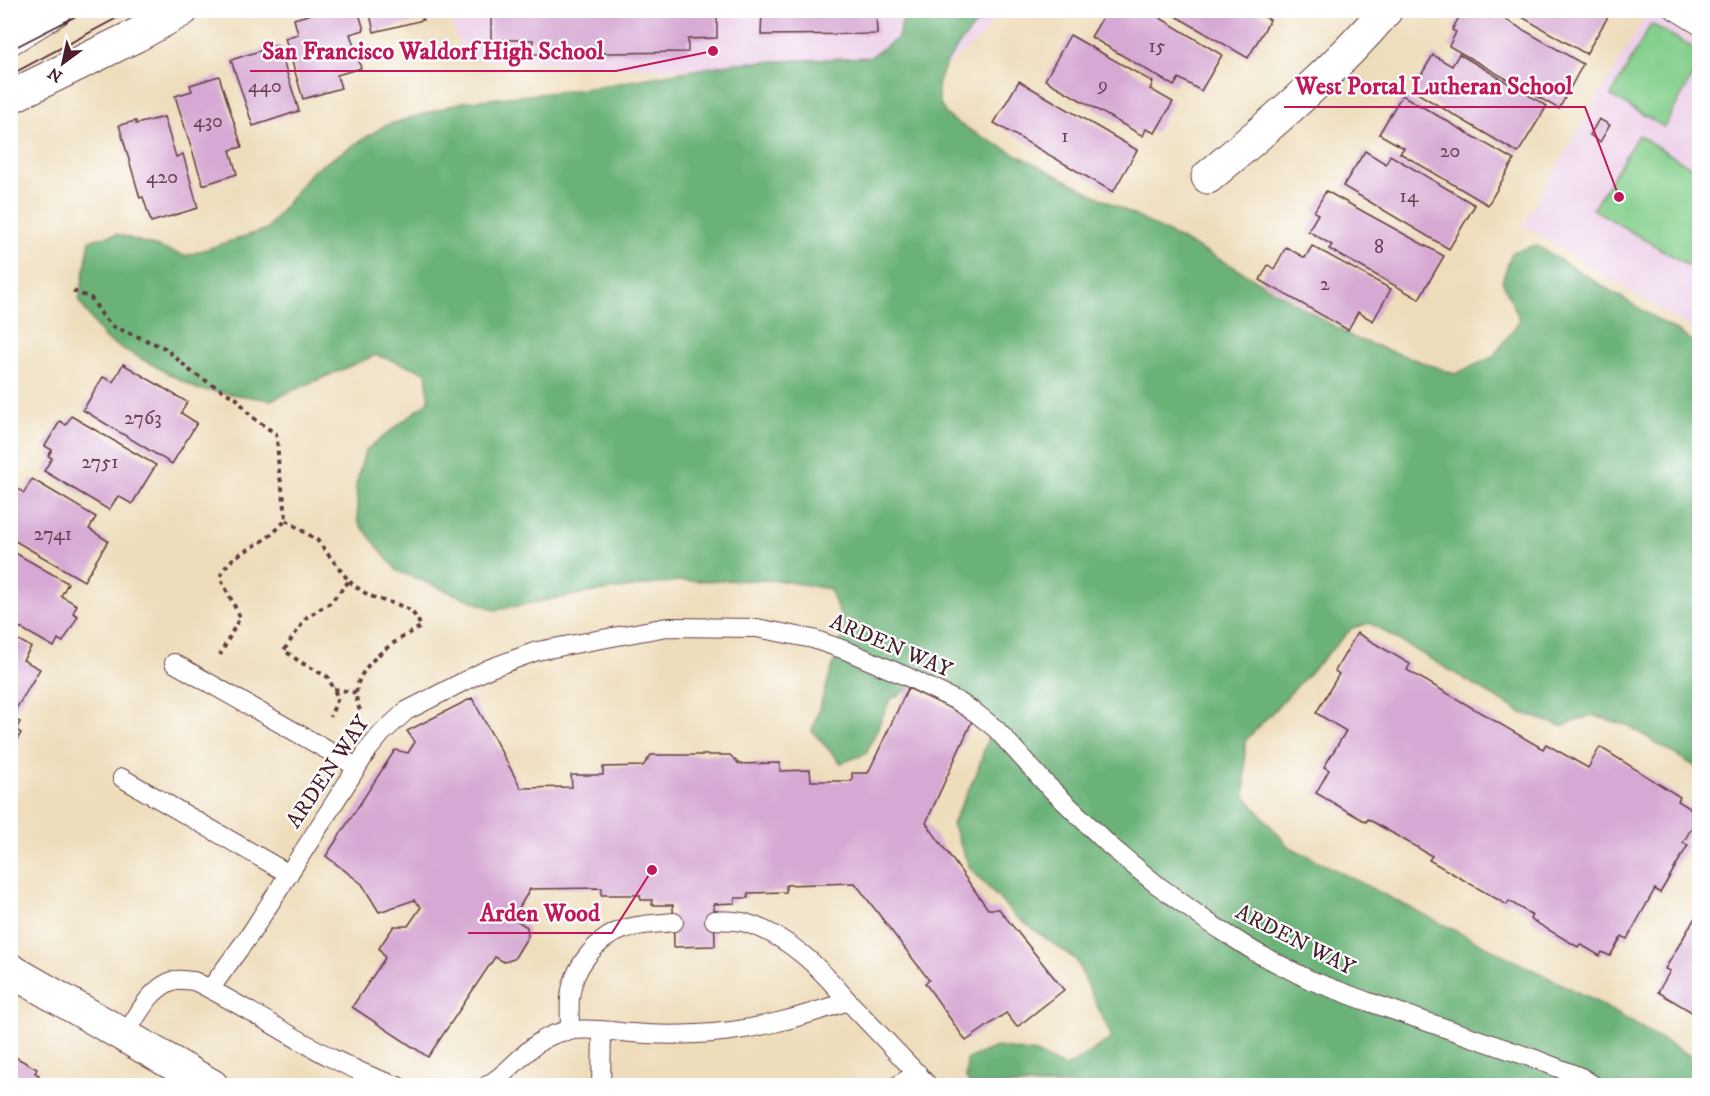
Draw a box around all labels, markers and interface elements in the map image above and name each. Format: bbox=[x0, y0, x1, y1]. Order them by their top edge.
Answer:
callout: San Francisco Waldorf High School bbox=[250, 29, 616, 71]
north arrow bbox=[33, 33, 93, 93]
house number: 15 bbox=[1148, 34, 1166, 59]
text: San Francisco Waldorf High School bbox=[262, 37, 605, 67]
text: N bbox=[44, 63, 66, 87]
callout: West Portal Lutheran School bbox=[1284, 65, 1585, 107]
text: West Portal Lutheran School bbox=[1294, 72, 1574, 102]
house number: 9 bbox=[1097, 73, 1108, 98]
house number: 440 bbox=[248, 74, 282, 99]
house number: 430 bbox=[193, 109, 223, 134]
house number: 1 bbox=[1061, 124, 1069, 149]
house number: 20 bbox=[1440, 139, 1460, 164]
house number: 420 bbox=[146, 165, 178, 190]
house number: 14 bbox=[1400, 184, 1419, 209]
house number: 8 bbox=[1374, 235, 1384, 260]
house number: 2 bbox=[1320, 272, 1330, 297]
house number: 2763 bbox=[124, 406, 162, 431]
house number: 2751 bbox=[81, 450, 119, 475]
house number: 2741 bbox=[34, 522, 72, 547]
street label: ARDEN WAY bbox=[826, 608, 957, 684]
street label: ARDEN WAY bbox=[280, 710, 376, 833]
callout: Arden Wood bbox=[468, 891, 612, 933]
street label: ARDEN WAY bbox=[1231, 898, 1360, 982]
text: Arden Wood bbox=[479, 899, 601, 929]

